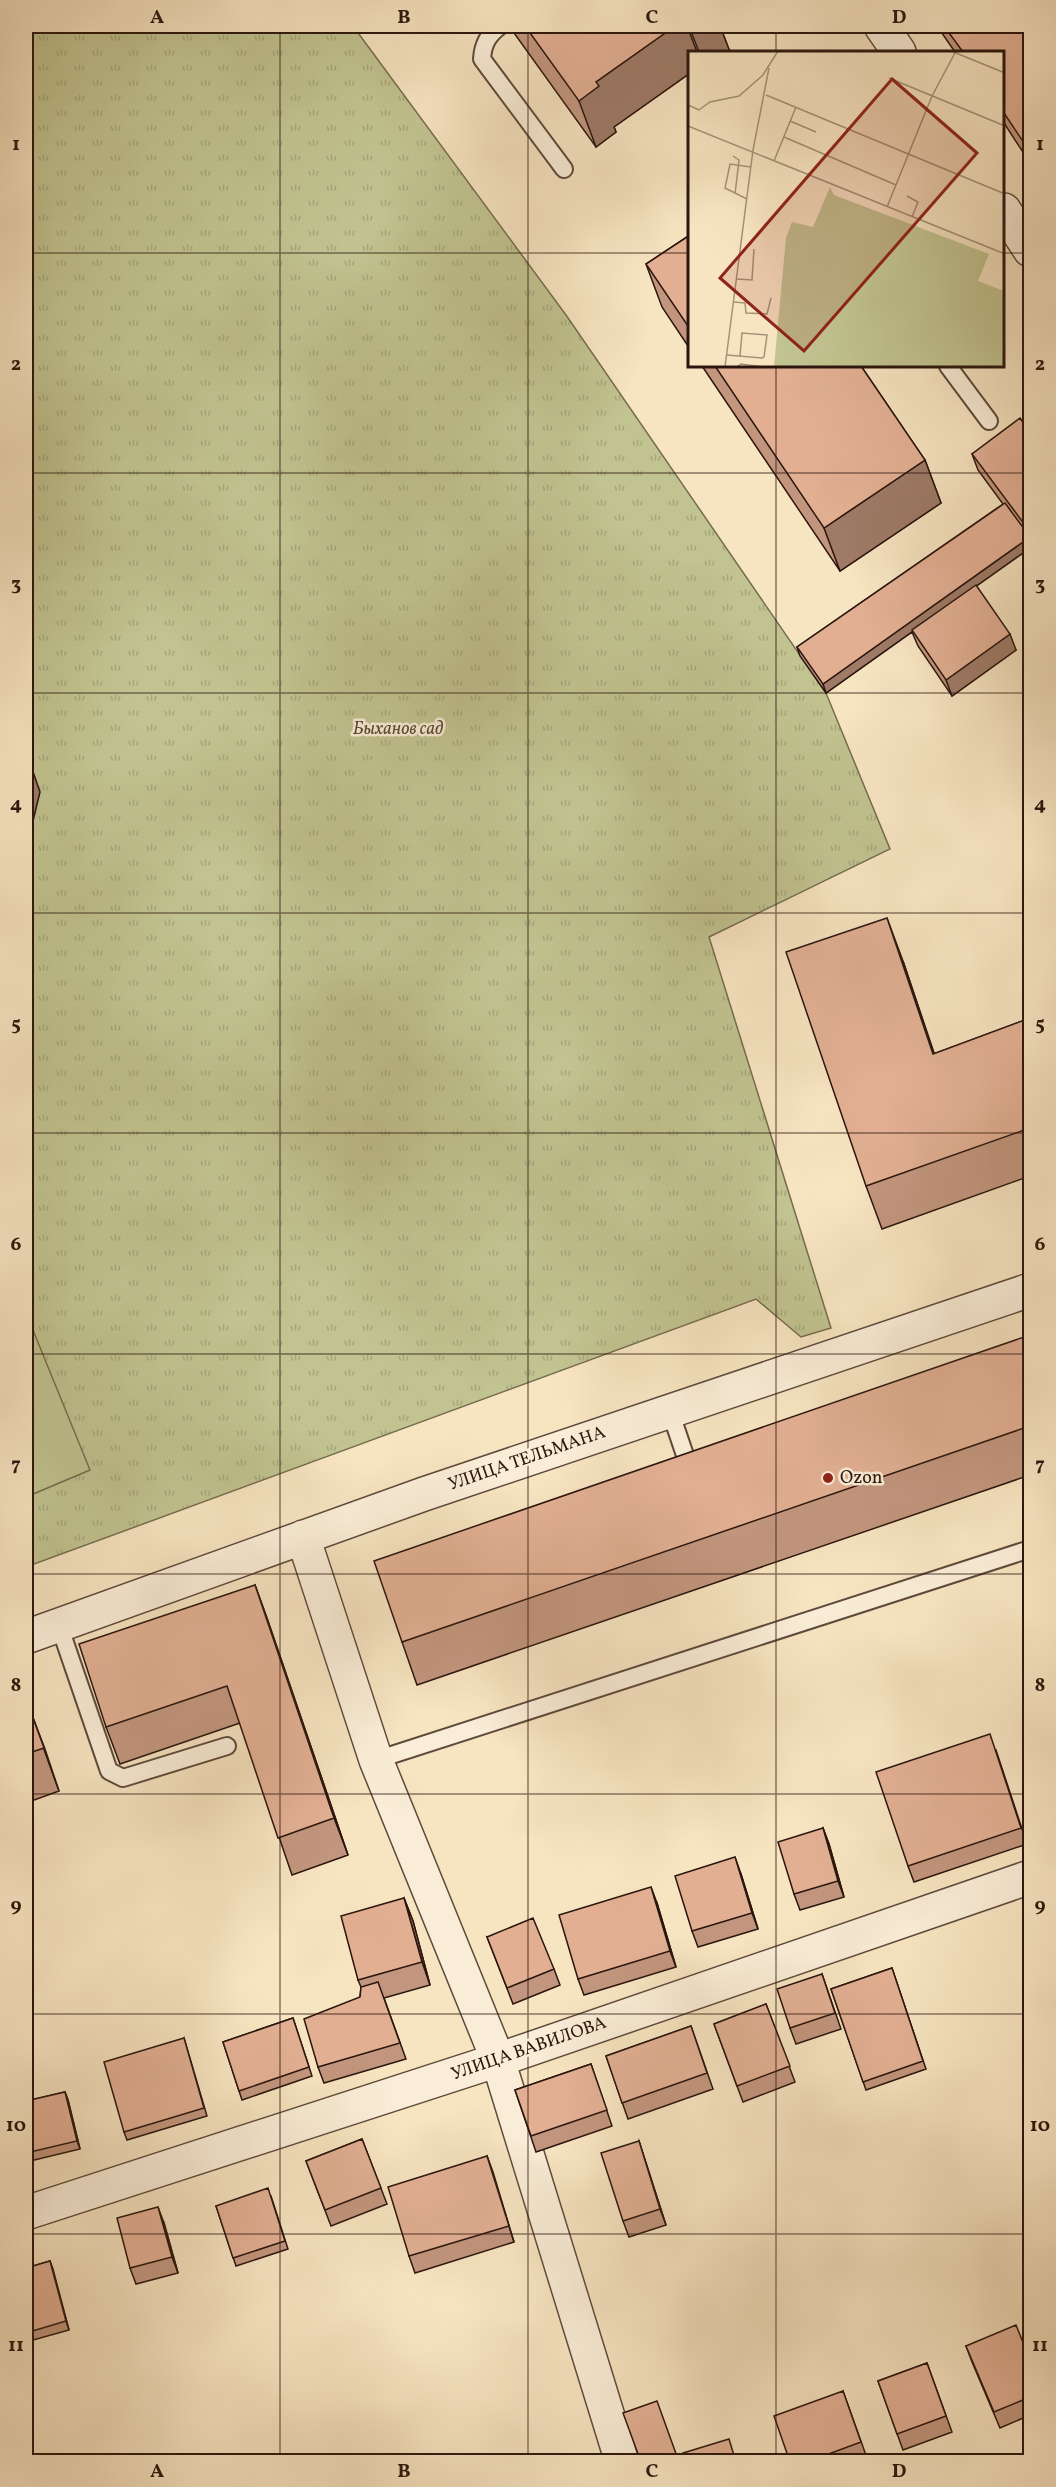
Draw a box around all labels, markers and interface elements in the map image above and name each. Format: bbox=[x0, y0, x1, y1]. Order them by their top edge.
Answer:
text: A bbox=[150, 4, 164, 32]
text: B bbox=[397, 4, 411, 32]
text: C bbox=[646, 4, 659, 32]
text: D bbox=[892, 4, 906, 32]
inset map bbox=[688, 51, 1005, 368]
text: 1 bbox=[12, 131, 20, 159]
text: 1 bbox=[1036, 131, 1044, 159]
text: 2 bbox=[11, 351, 21, 379]
text: 2 bbox=[1035, 351, 1045, 379]
text: 3 bbox=[11, 571, 21, 599]
text: 3 bbox=[1035, 571, 1045, 599]
park label: Быханов сад bbox=[353, 717, 444, 742]
text: 4 bbox=[10, 791, 22, 819]
text: 4 bbox=[1034, 791, 1046, 819]
text: 5 bbox=[11, 1011, 21, 1039]
text: 5 bbox=[1035, 1011, 1045, 1039]
text: 6 bbox=[11, 1231, 22, 1259]
text: 6 bbox=[1035, 1231, 1046, 1259]
street label: УЛИЦА ТЕЛЬМАНА bbox=[445, 1420, 609, 1498]
text: 7 bbox=[11, 1451, 21, 1479]
text: 7 bbox=[1035, 1451, 1045, 1479]
place label: Ozon bbox=[840, 1466, 883, 1491]
marker: Ozon bbox=[821, 1471, 835, 1485]
text: 8 bbox=[11, 1672, 21, 1700]
text: 8 bbox=[1035, 1672, 1045, 1700]
text: 9 bbox=[10, 1892, 22, 1920]
text: 9 bbox=[1034, 1892, 1046, 1920]
street label: УЛИЦА ВАВИЛОВА bbox=[448, 2011, 610, 2087]
text: 10 bbox=[6, 2112, 26, 2140]
text: 10 bbox=[1030, 2112, 1050, 2140]
text: 11 bbox=[8, 2332, 24, 2360]
text: 11 bbox=[1032, 2332, 1048, 2360]
text: A bbox=[150, 2458, 164, 2486]
text: B bbox=[397, 2458, 411, 2486]
text: C bbox=[646, 2458, 659, 2486]
text: D bbox=[892, 2458, 906, 2486]

